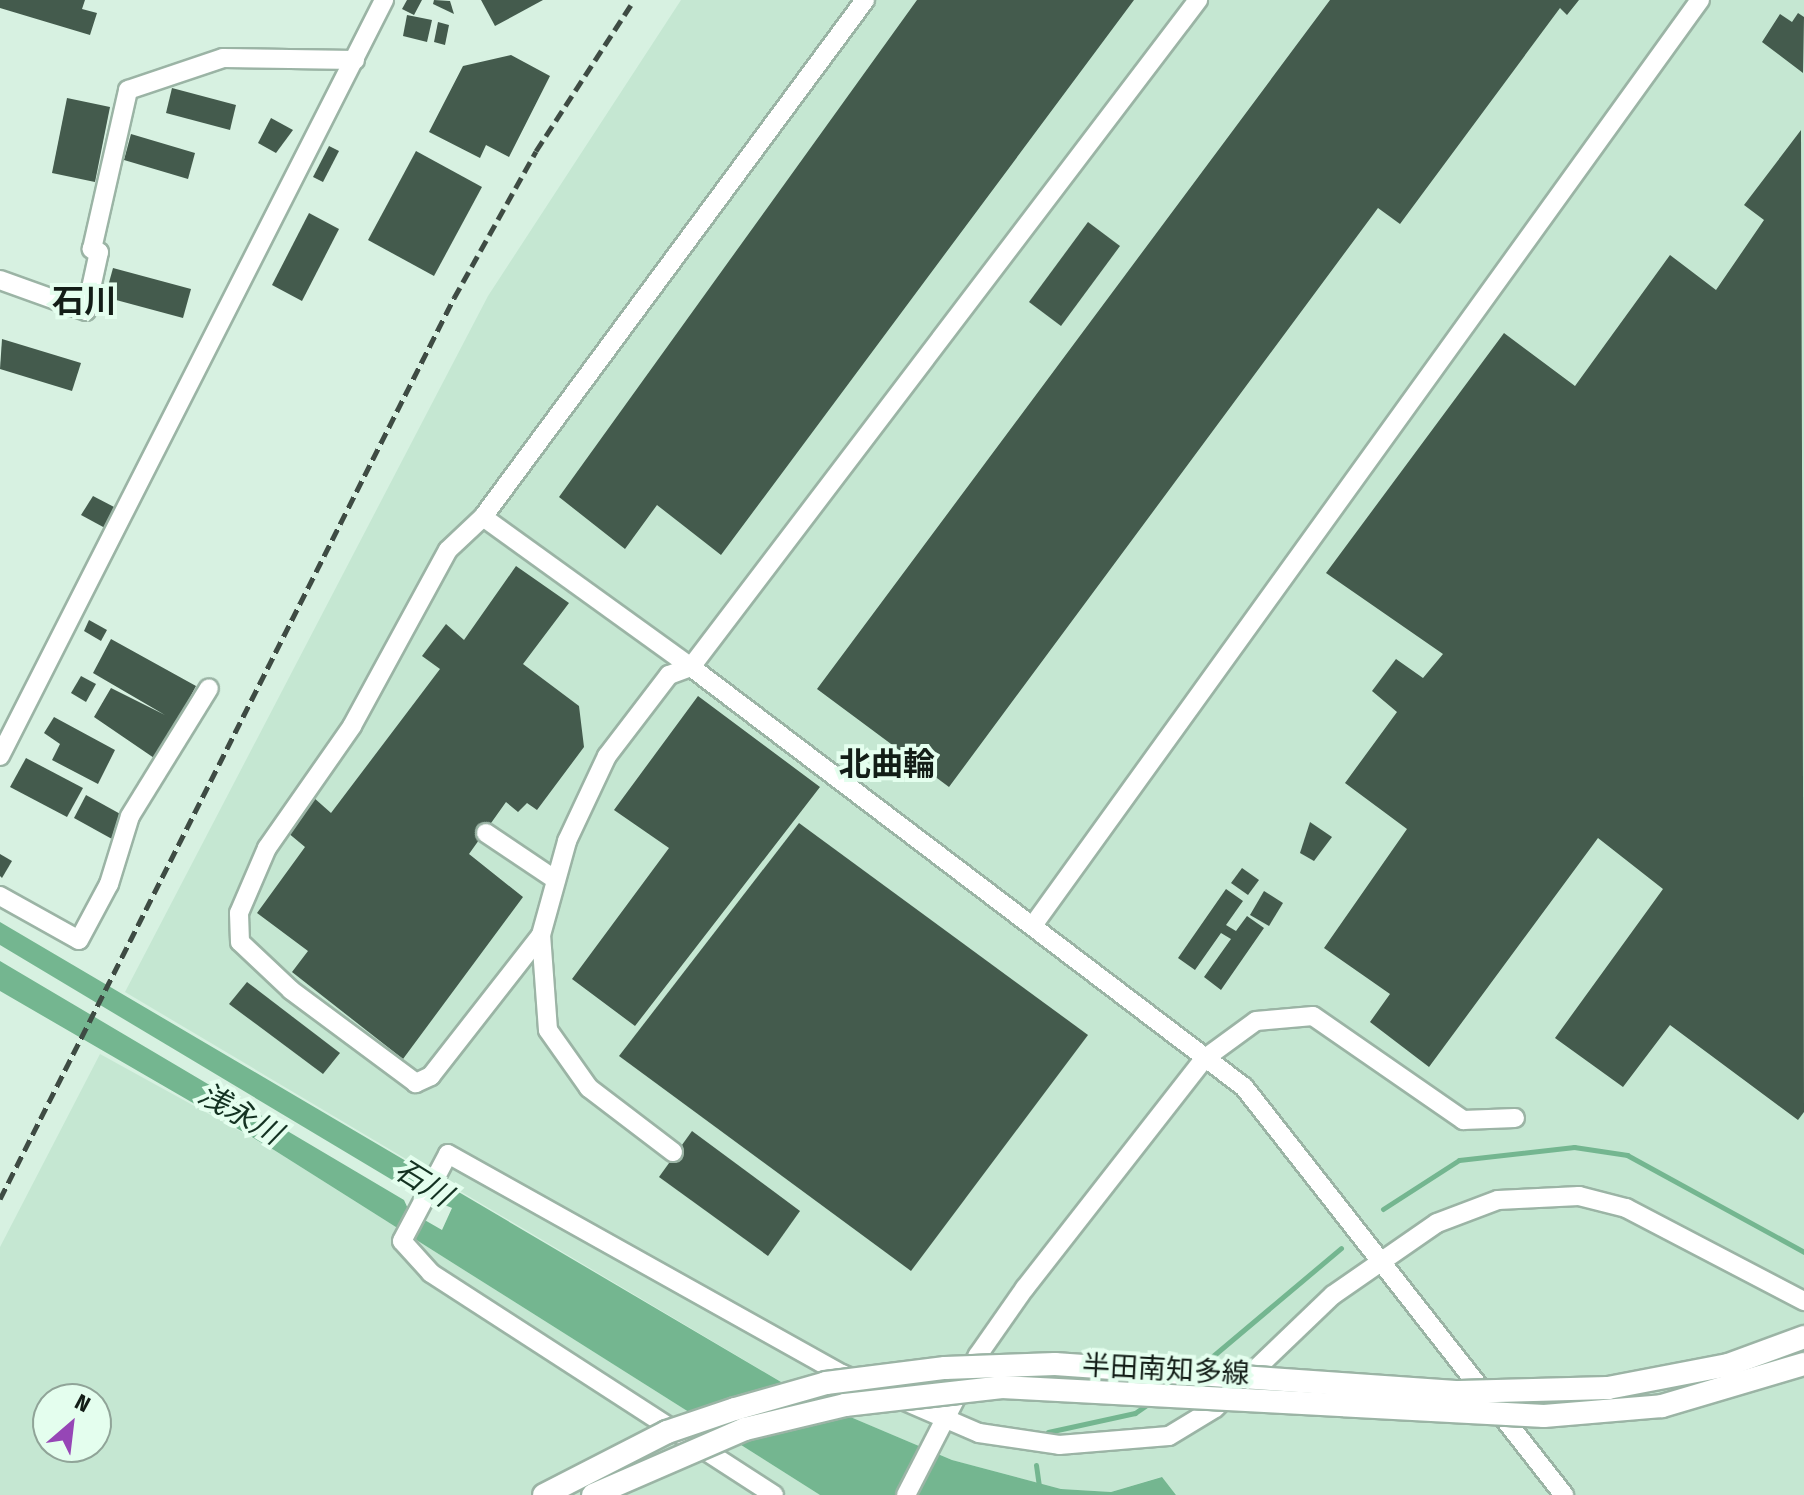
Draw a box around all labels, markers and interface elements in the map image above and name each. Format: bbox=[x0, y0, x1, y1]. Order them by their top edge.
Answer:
district label: 石川 bbox=[52, 282, 116, 320]
district label: 北曲輪 bbox=[839, 745, 935, 783]
water label: 浅永川 bbox=[192, 1076, 288, 1152]
water label: 石川 bbox=[388, 1152, 458, 1214]
street label: 半田南知多線 bbox=[1081, 1349, 1251, 1391]
north arrow bbox=[32, 1383, 112, 1463]
text: N bbox=[70, 1388, 95, 1418]

